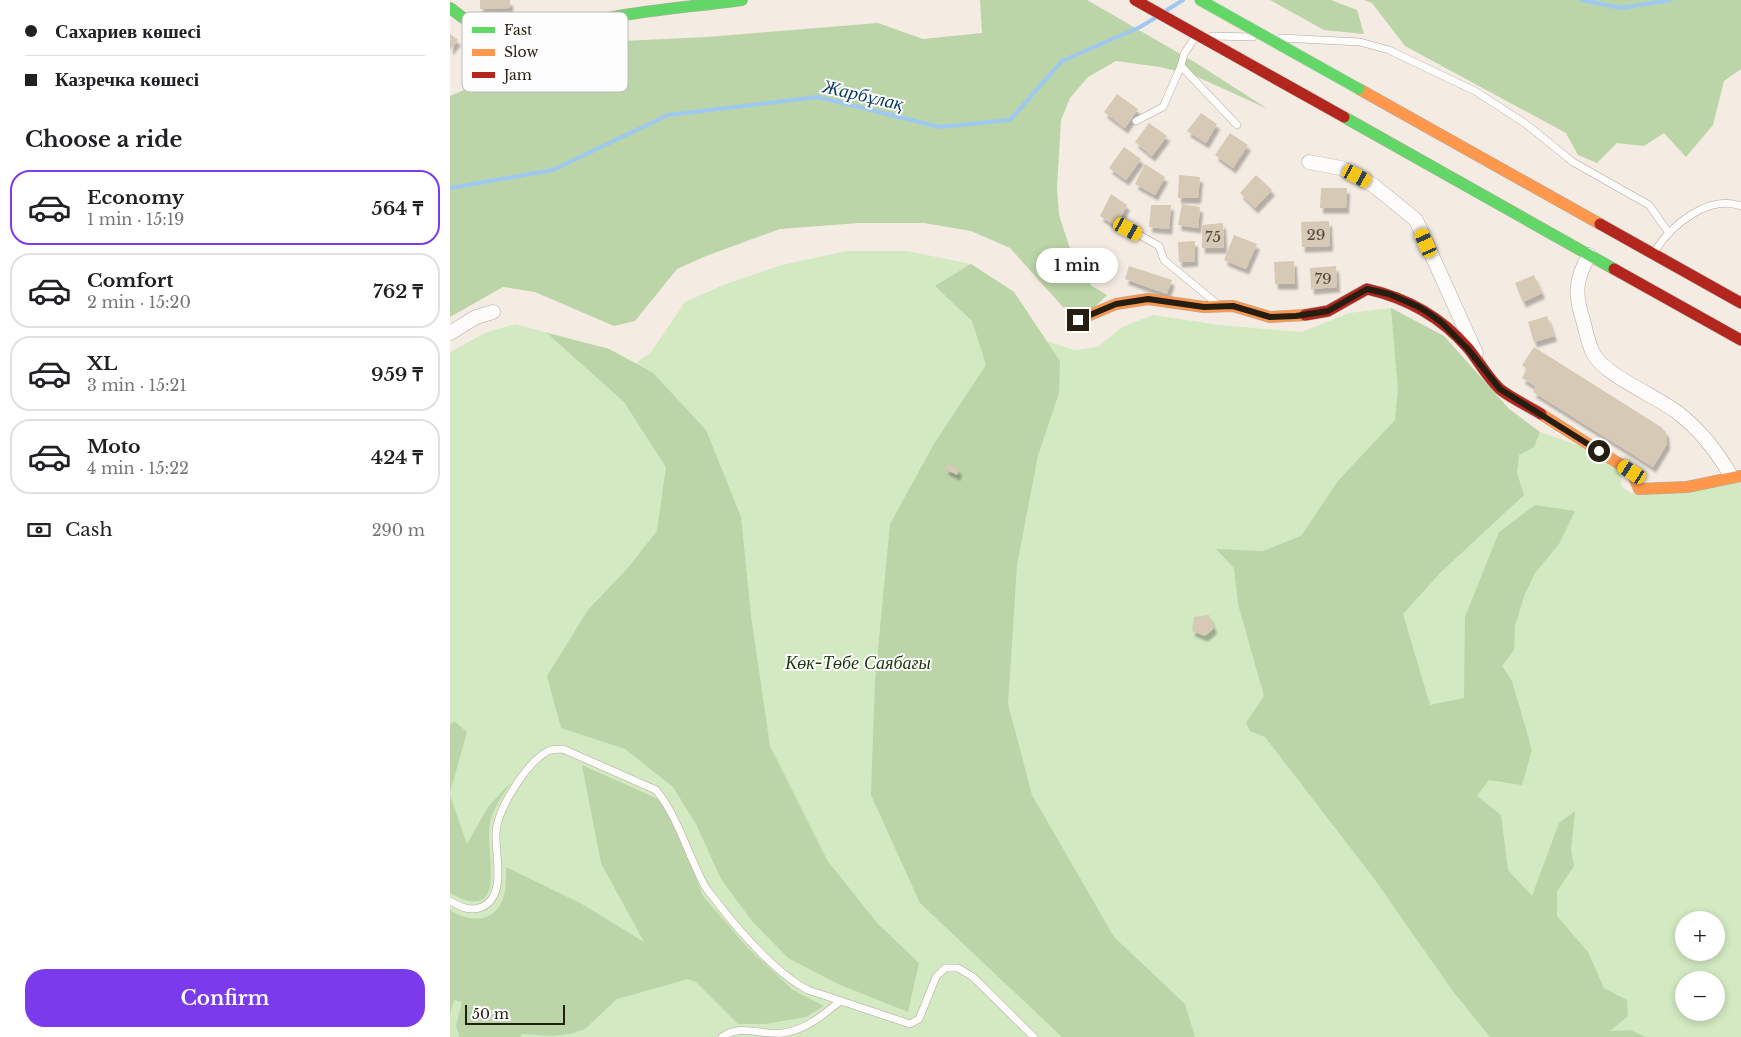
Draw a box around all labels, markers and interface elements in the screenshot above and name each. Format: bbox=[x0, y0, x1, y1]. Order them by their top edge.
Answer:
legend bbox=[462, 12, 628, 92]
text: Сахариев көшесі bbox=[55, 20, 201, 43]
text: Fast bbox=[504, 21, 533, 39]
text: Slow bbox=[504, 43, 538, 61]
text: Jam bbox=[502, 66, 532, 84]
text: Казречка көшесі bbox=[55, 68, 199, 91]
water label: Жарбұлақ bbox=[819, 74, 907, 116]
text: Choose a ride bbox=[25, 126, 182, 153]
car bbox=[1340, 162, 1373, 190]
icon: car bbox=[27, 185, 72, 230]
text: Economy bbox=[87, 186, 184, 209]
text: 564 ₸ bbox=[372, 197, 423, 220]
text: 1 min · 15:19 bbox=[87, 209, 184, 229]
car bbox=[1111, 215, 1144, 243]
house number: 29 bbox=[1307, 225, 1325, 244]
car bbox=[1413, 226, 1438, 260]
house number: 75 bbox=[1205, 227, 1221, 246]
callout: 1 min bbox=[1037, 248, 1119, 282]
text: 1 min bbox=[1054, 255, 1100, 275]
icon: car bbox=[27, 268, 72, 313]
text: Comfort bbox=[87, 269, 174, 292]
house number: 79 bbox=[1314, 269, 1332, 288]
text: 762 ₸ bbox=[373, 280, 423, 303]
text: 2 min · 15:20 bbox=[87, 292, 191, 312]
route end bbox=[1067, 309, 1089, 331]
icon: car bbox=[27, 351, 72, 396]
text: XL bbox=[87, 352, 117, 375]
text: 959 ₸ bbox=[371, 363, 423, 386]
text: 3 min · 15:21 bbox=[87, 375, 187, 395]
icon: car bbox=[27, 434, 72, 479]
text: Moto bbox=[87, 435, 141, 458]
route start bbox=[1588, 440, 1610, 462]
text: 424 ₸ bbox=[371, 446, 423, 469]
text: 4 min · 15:22 bbox=[87, 458, 189, 478]
car bbox=[1615, 458, 1648, 486]
icon: cash bbox=[25, 516, 53, 544]
text: Cash bbox=[65, 518, 112, 541]
text: 290 m bbox=[372, 520, 425, 540]
park label: Көк-Төбе Саябағы bbox=[784, 652, 931, 674]
map controls bbox=[1675, 911, 1725, 1021]
button: + bbox=[1675, 911, 1725, 961]
button: Confirm bbox=[25, 969, 425, 1027]
button: − bbox=[1675, 971, 1725, 1021]
scale bar bbox=[465, 1002, 565, 1025]
text: 50 m bbox=[472, 1005, 509, 1023]

